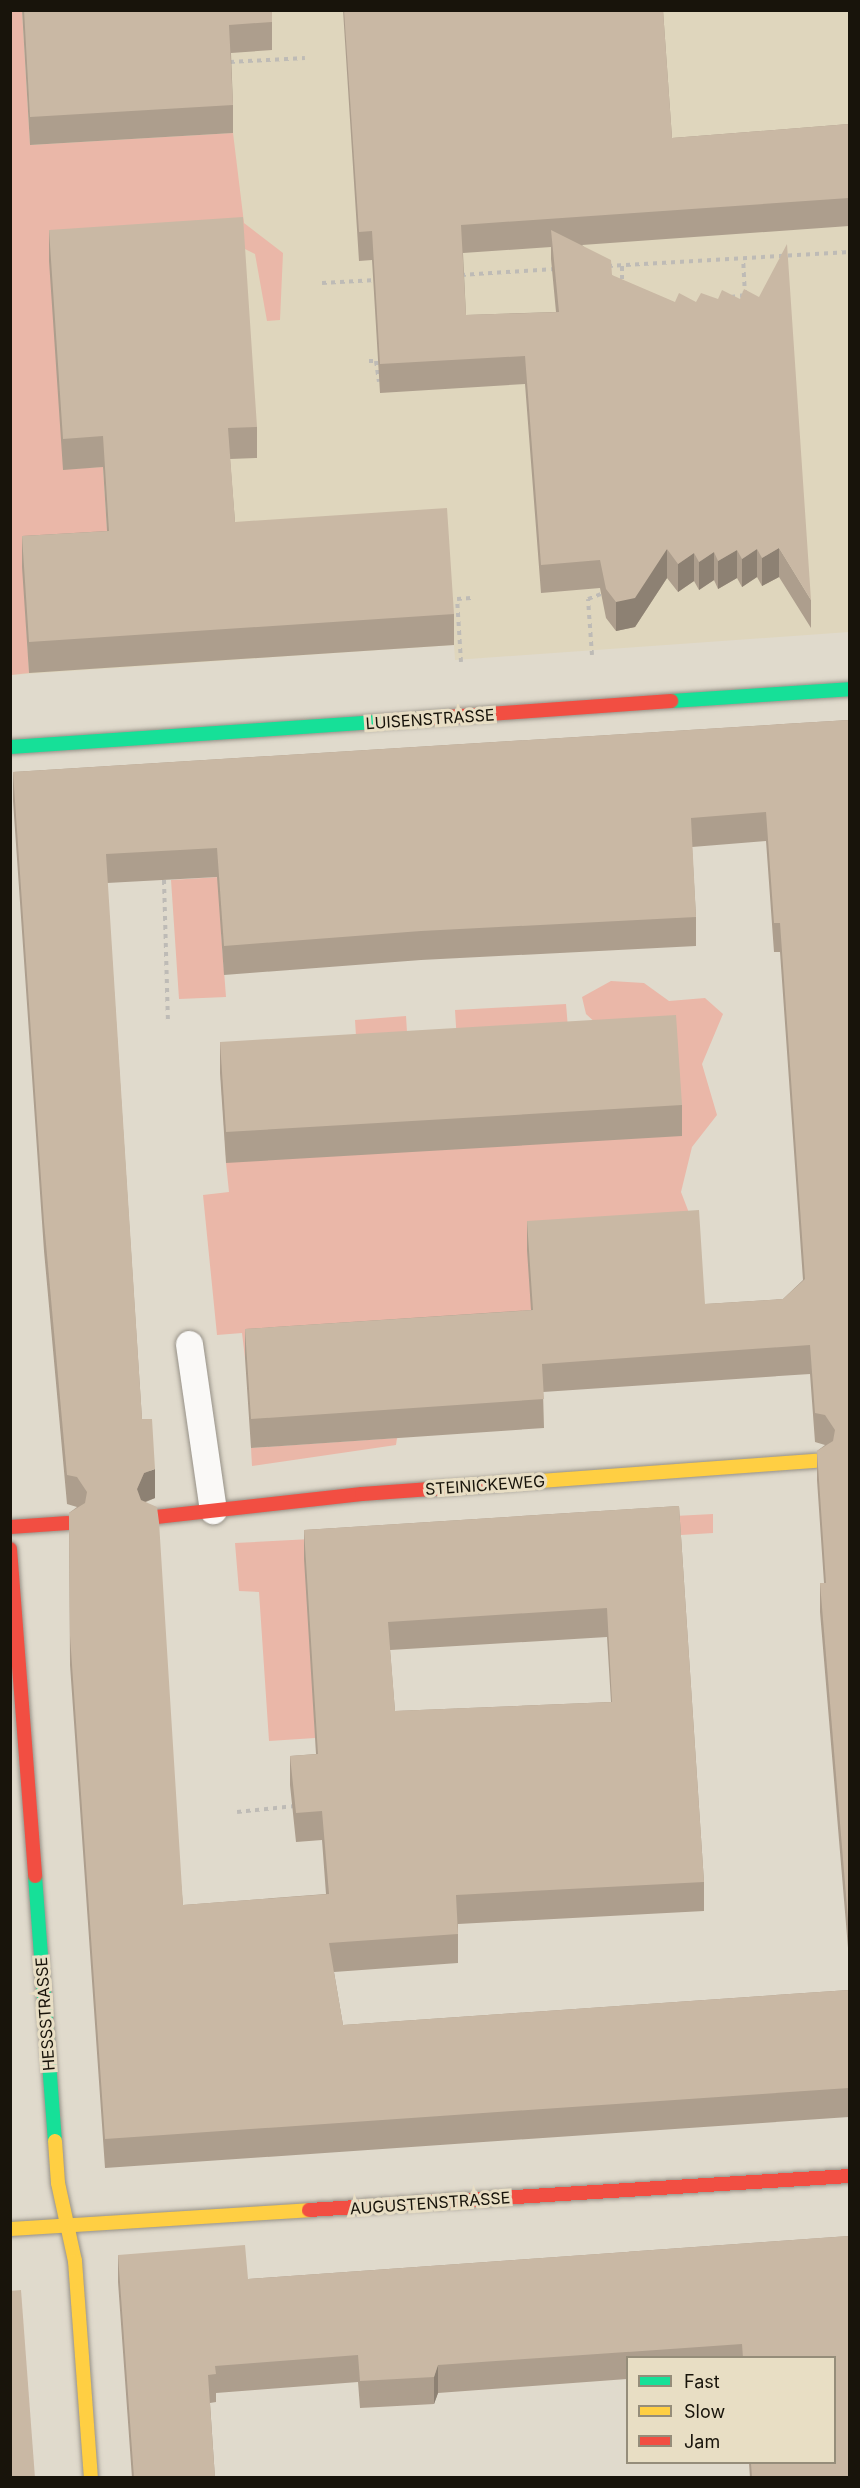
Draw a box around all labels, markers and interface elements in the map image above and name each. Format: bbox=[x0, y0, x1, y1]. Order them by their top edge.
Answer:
street label: LUISENSTRASSE bbox=[365, 705, 495, 733]
street label: STEINICKEWEG bbox=[424, 1471, 546, 1499]
street label: HESSSTRASSE bbox=[31, 1956, 59, 2072]
street label: AUGUSTENSTRASSE bbox=[349, 2188, 511, 2218]
legend bbox=[626, 2356, 836, 2464]
text: Fast bbox=[684, 2371, 720, 2392]
text: Slow bbox=[684, 2401, 725, 2422]
text: Jam bbox=[684, 2431, 720, 2452]

